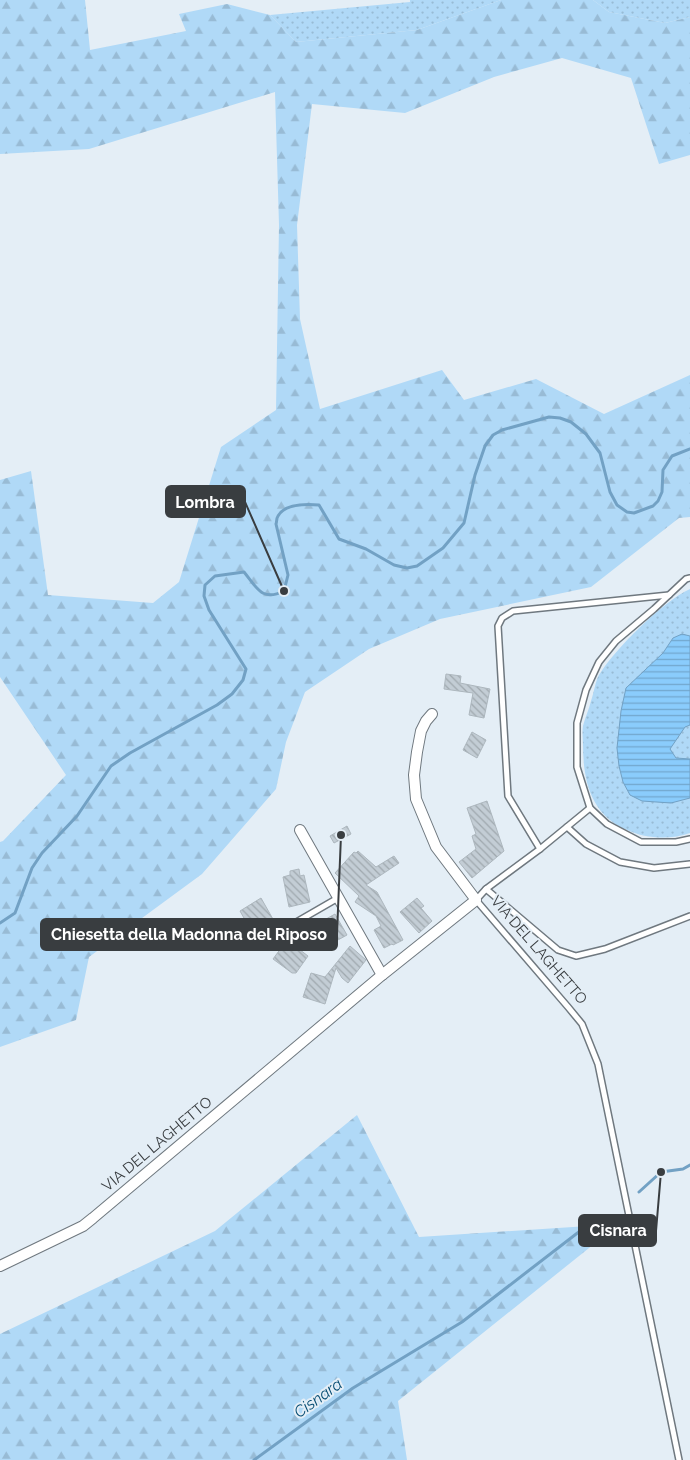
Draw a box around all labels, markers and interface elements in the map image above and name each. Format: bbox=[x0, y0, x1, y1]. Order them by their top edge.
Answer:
callout: Lombra bbox=[166, 486, 245, 517]
text: Lombra bbox=[175, 493, 235, 512]
street label: VIA DEL LAGHETTO bbox=[487, 892, 591, 1008]
callout: Chiesetta della Madonna del Riposo bbox=[41, 919, 337, 950]
text: Chiesetta della Madonna del Riposo bbox=[51, 925, 327, 944]
street label: VIA DEL LAGHETTO bbox=[98, 1093, 216, 1195]
callout: Cisnara bbox=[579, 1215, 656, 1246]
text: Cisnara bbox=[589, 1221, 647, 1240]
water label: Cisnara bbox=[290, 1374, 346, 1422]

